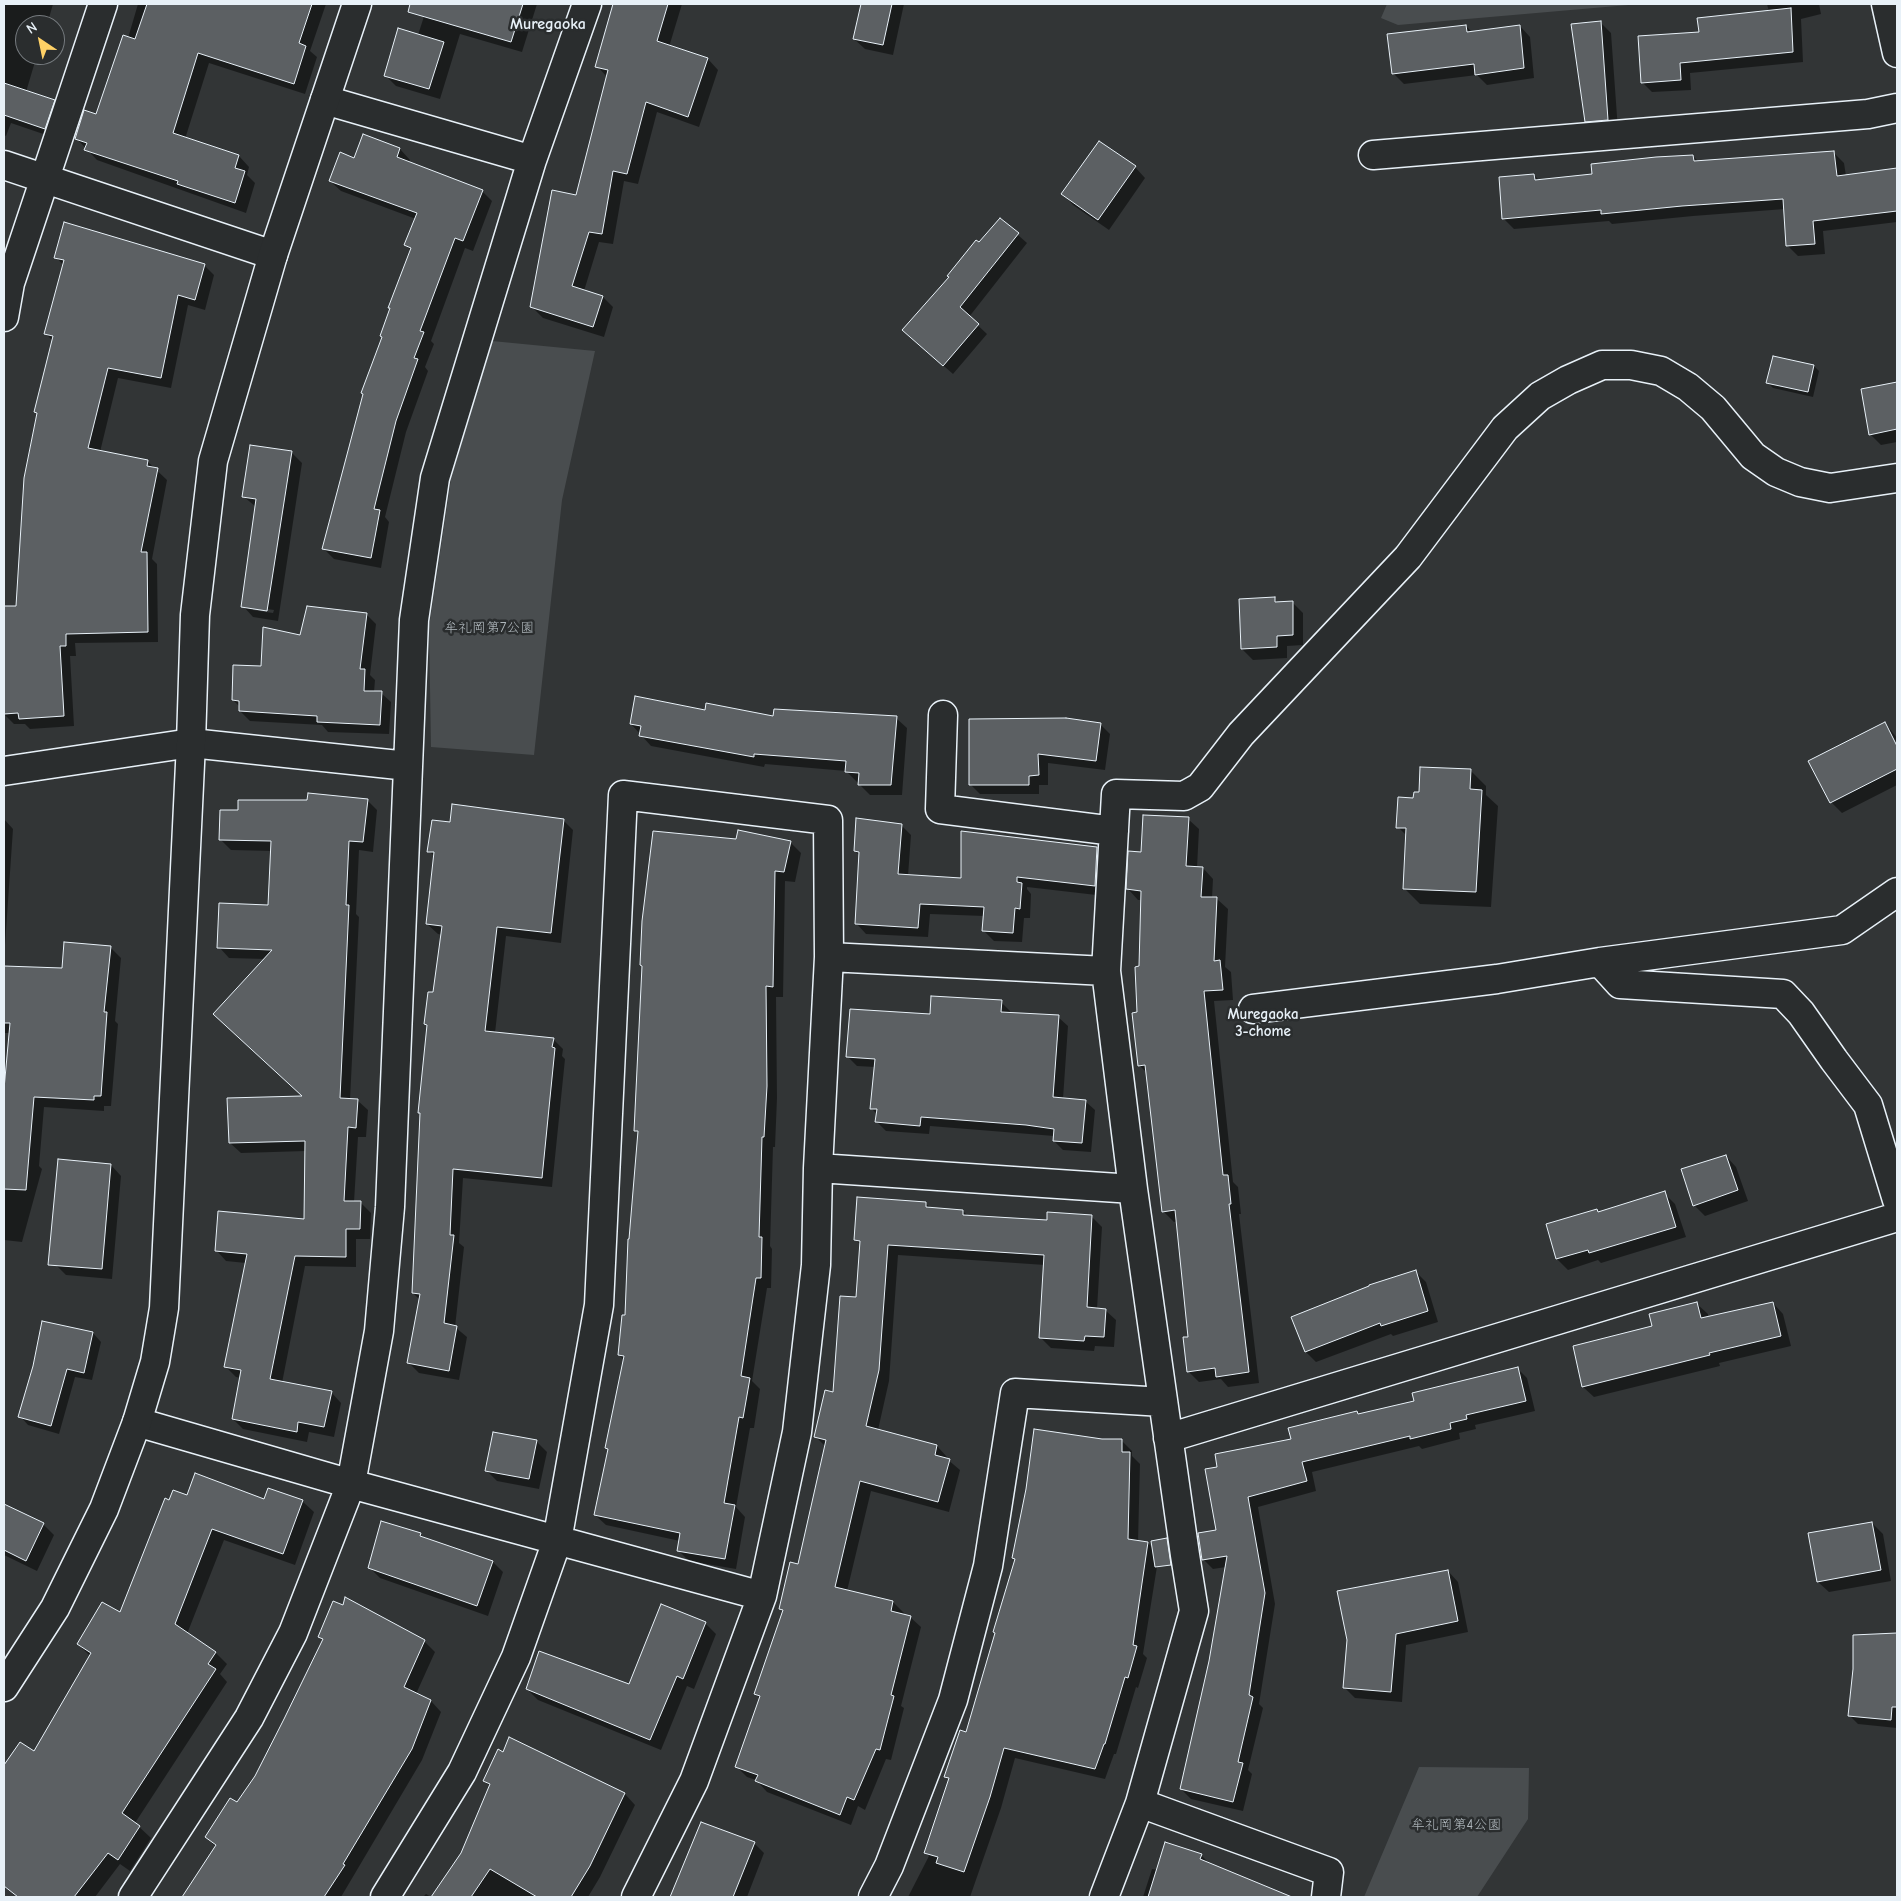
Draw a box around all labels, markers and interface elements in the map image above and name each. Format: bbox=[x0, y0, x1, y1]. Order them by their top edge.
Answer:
district label: Muregaoka bbox=[510, 14, 586, 34]
north arrow bbox=[15, 15, 65, 65]
text: N bbox=[23, 18, 40, 38]
park label: 牟礼岡第7公園 bbox=[444, 620, 534, 636]
district label: Muregaoka 3-chome bbox=[1227, 1006, 1299, 1041]
park label: 牟礼岡第4公園 bbox=[1411, 1817, 1501, 1833]

